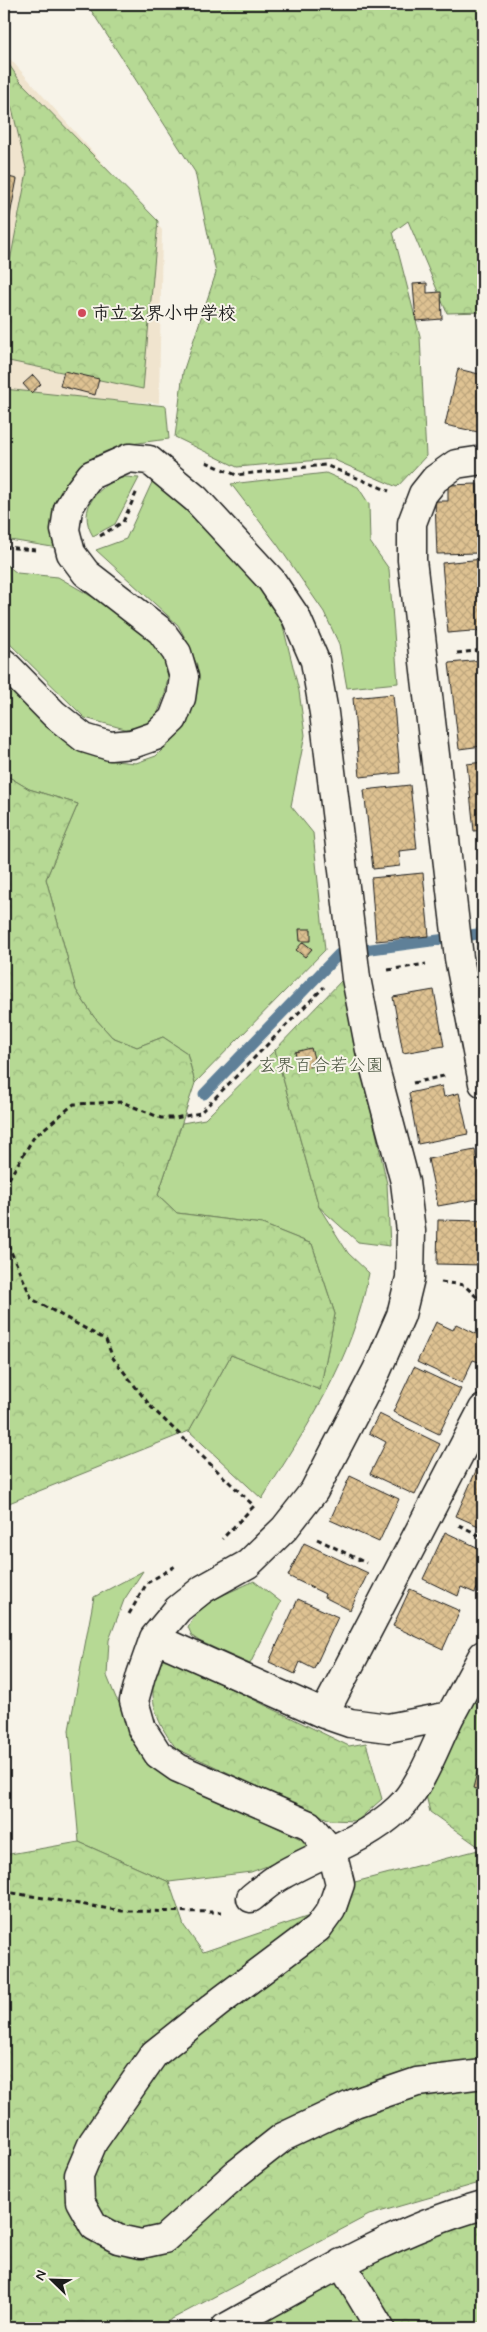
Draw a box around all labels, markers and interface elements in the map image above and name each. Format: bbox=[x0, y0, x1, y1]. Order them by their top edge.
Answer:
place label: 市立玄界小中学校 bbox=[92, 302, 236, 326]
marker: 市立玄界小中学校 bbox=[76, 307, 88, 319]
park label: 玄界百合若公園 bbox=[258, 1054, 384, 1078]
north arrow bbox=[28, 2254, 78, 2304]
text: N bbox=[31, 2268, 51, 2283]

